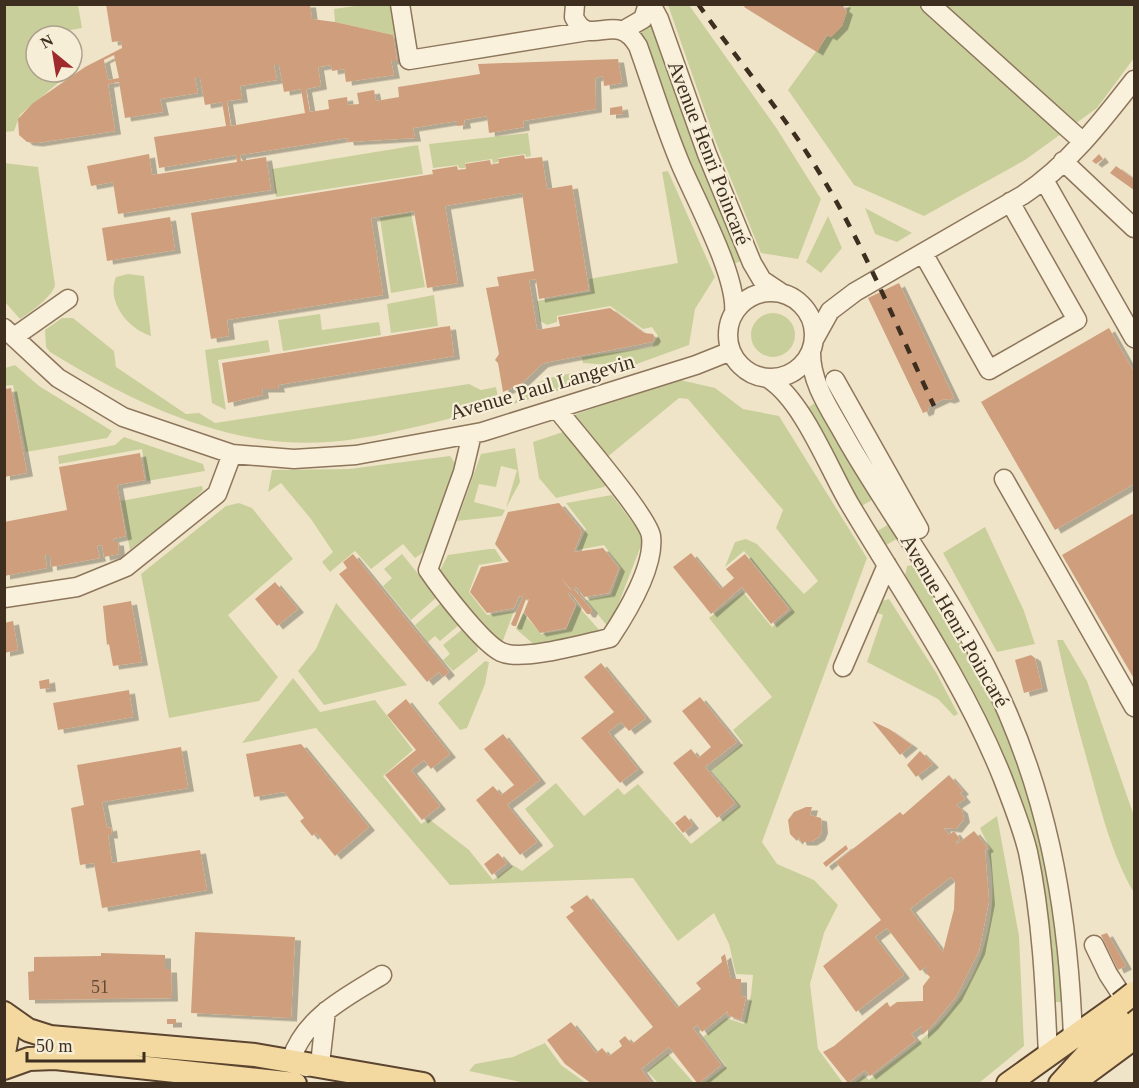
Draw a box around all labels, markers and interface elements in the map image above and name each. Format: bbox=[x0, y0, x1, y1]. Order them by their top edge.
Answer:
north arrow bbox=[24, 24, 84, 84]
text: N bbox=[37, 31, 56, 52]
street label: Avenue Henri Poincaré bbox=[663, 57, 755, 249]
street label: Avenue Paul Langevin bbox=[447, 349, 638, 425]
street label: Avenue Henri Poincaré bbox=[896, 530, 1014, 712]
house number: 51 bbox=[91, 977, 109, 997]
scale bar bbox=[27, 1025, 144, 1063]
text: 50 m bbox=[36, 1036, 73, 1056]

